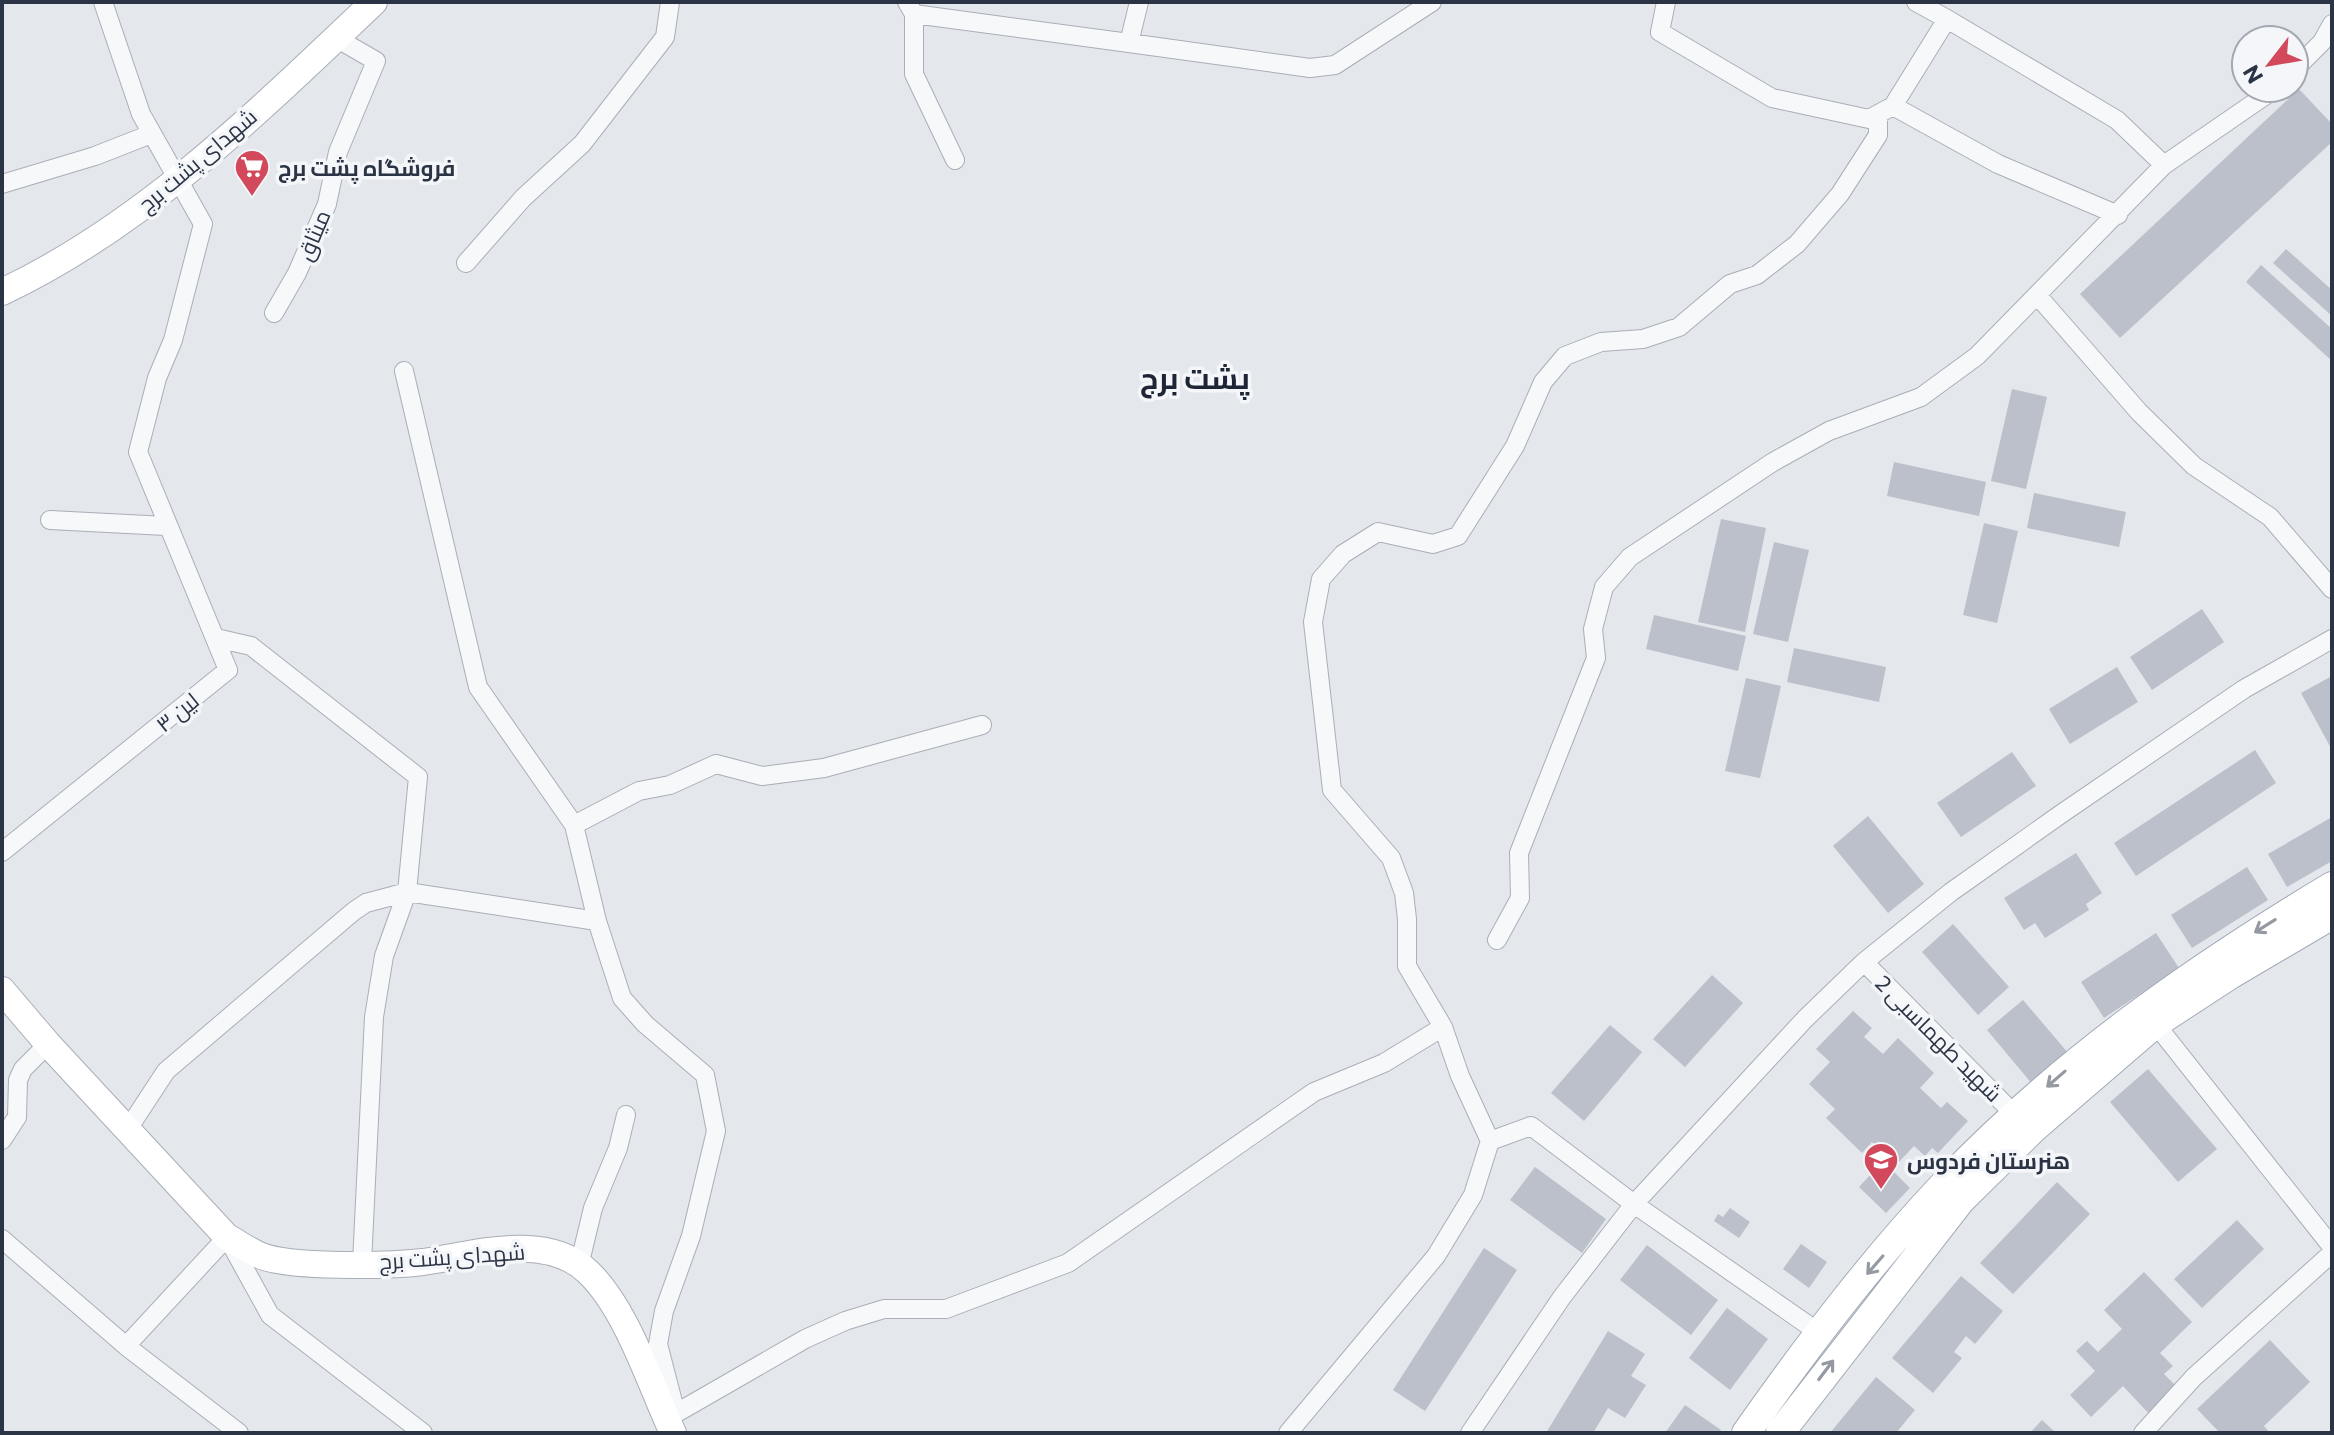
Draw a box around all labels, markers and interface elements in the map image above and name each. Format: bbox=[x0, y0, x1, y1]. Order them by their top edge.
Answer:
north arrow bbox=[2230, 24, 2310, 104]
text: N bbox=[2237, 61, 2268, 89]
street label: شهدای پشت برج bbox=[132, 103, 263, 219]
supermarket icon: فروشگاه پشت برج bbox=[233, 148, 271, 198]
place label: فروشگاه پشت برج bbox=[278, 154, 455, 184]
street label: میثاق bbox=[290, 206, 337, 265]
district label: پشت برج bbox=[1140, 358, 1250, 400]
street label: لین ۳ bbox=[150, 687, 204, 738]
one-way arrow bbox=[2255, 918, 2277, 935]
street label: شهید طهماسبی 2 bbox=[1869, 969, 2008, 1108]
one-way arrow bbox=[2046, 1070, 2066, 1088]
school or university icon: هنرستان فردوس bbox=[1862, 1141, 1900, 1191]
place label: هنرستان فردوس bbox=[1907, 1147, 2070, 1175]
street label: شهدای پشت برج bbox=[378, 1237, 526, 1277]
one-way arrow bbox=[1866, 1255, 1884, 1275]
one-way arrow bbox=[1818, 1360, 1835, 1382]

